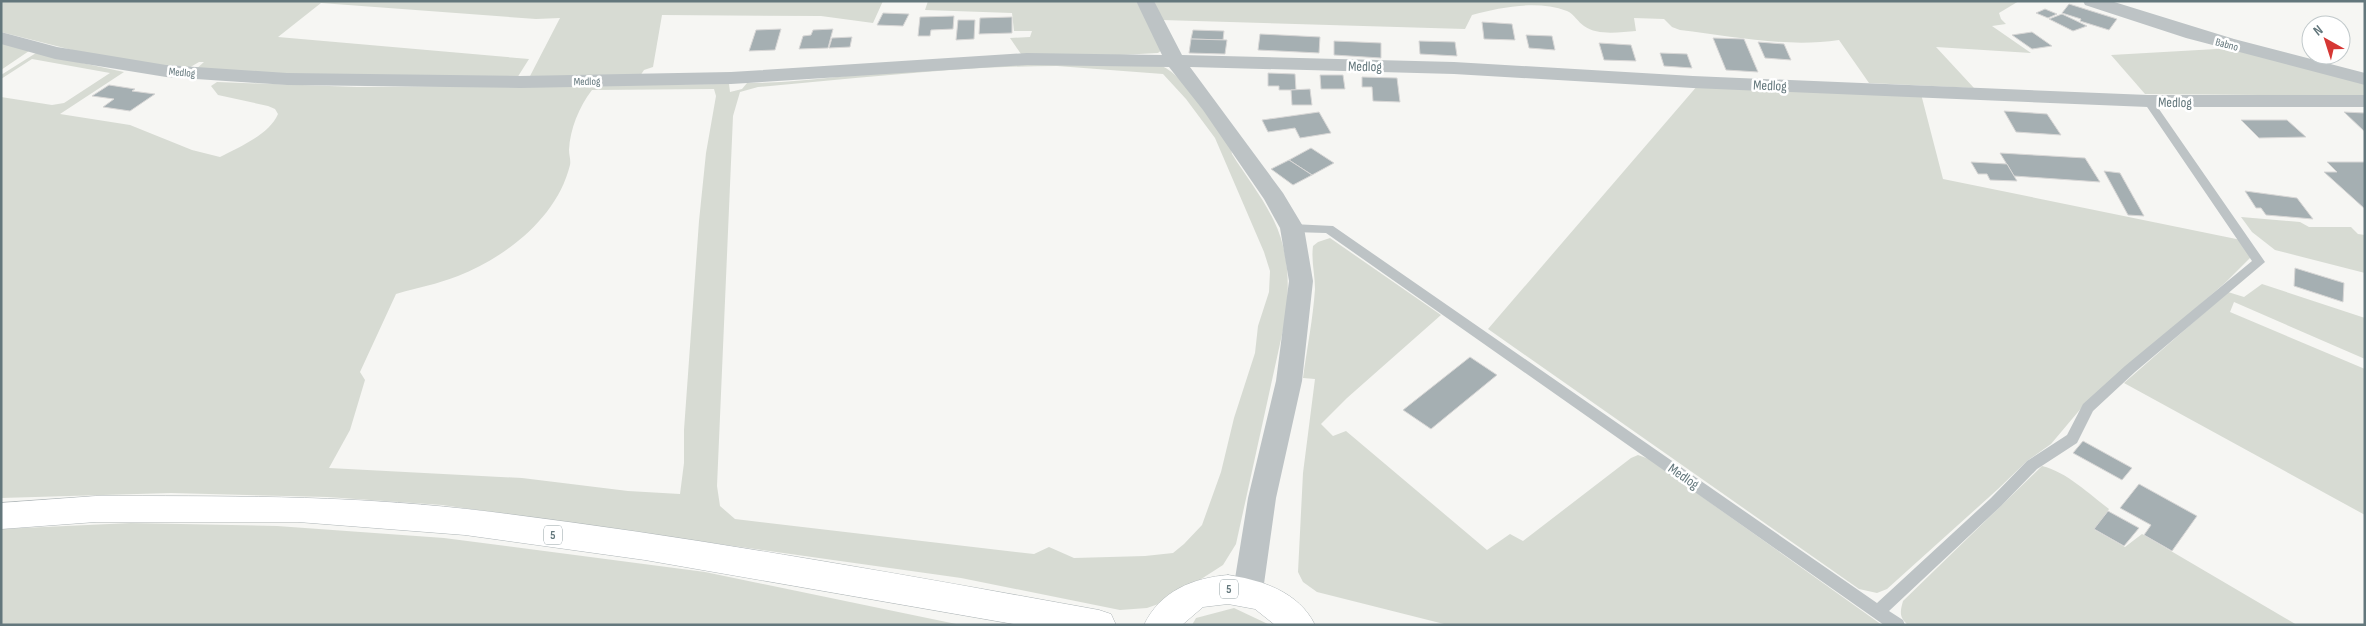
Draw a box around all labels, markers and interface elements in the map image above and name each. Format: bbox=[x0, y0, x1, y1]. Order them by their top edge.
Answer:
north arrow bbox=[2301, 15, 2351, 65]
text: N bbox=[2310, 21, 2326, 39]
street label: Babno bbox=[2214, 35, 2240, 54]
street label: Medlog bbox=[1348, 58, 1382, 75]
street label: Medlog bbox=[168, 65, 196, 80]
street label: Medlog bbox=[574, 75, 601, 88]
street label: Medlog bbox=[1753, 76, 1788, 95]
street label: Medlog bbox=[2158, 94, 2192, 111]
street label: Medlog bbox=[1665, 460, 1703, 493]
road number: 5 bbox=[544, 526, 562, 544]
road number: 5 bbox=[1220, 580, 1238, 598]

